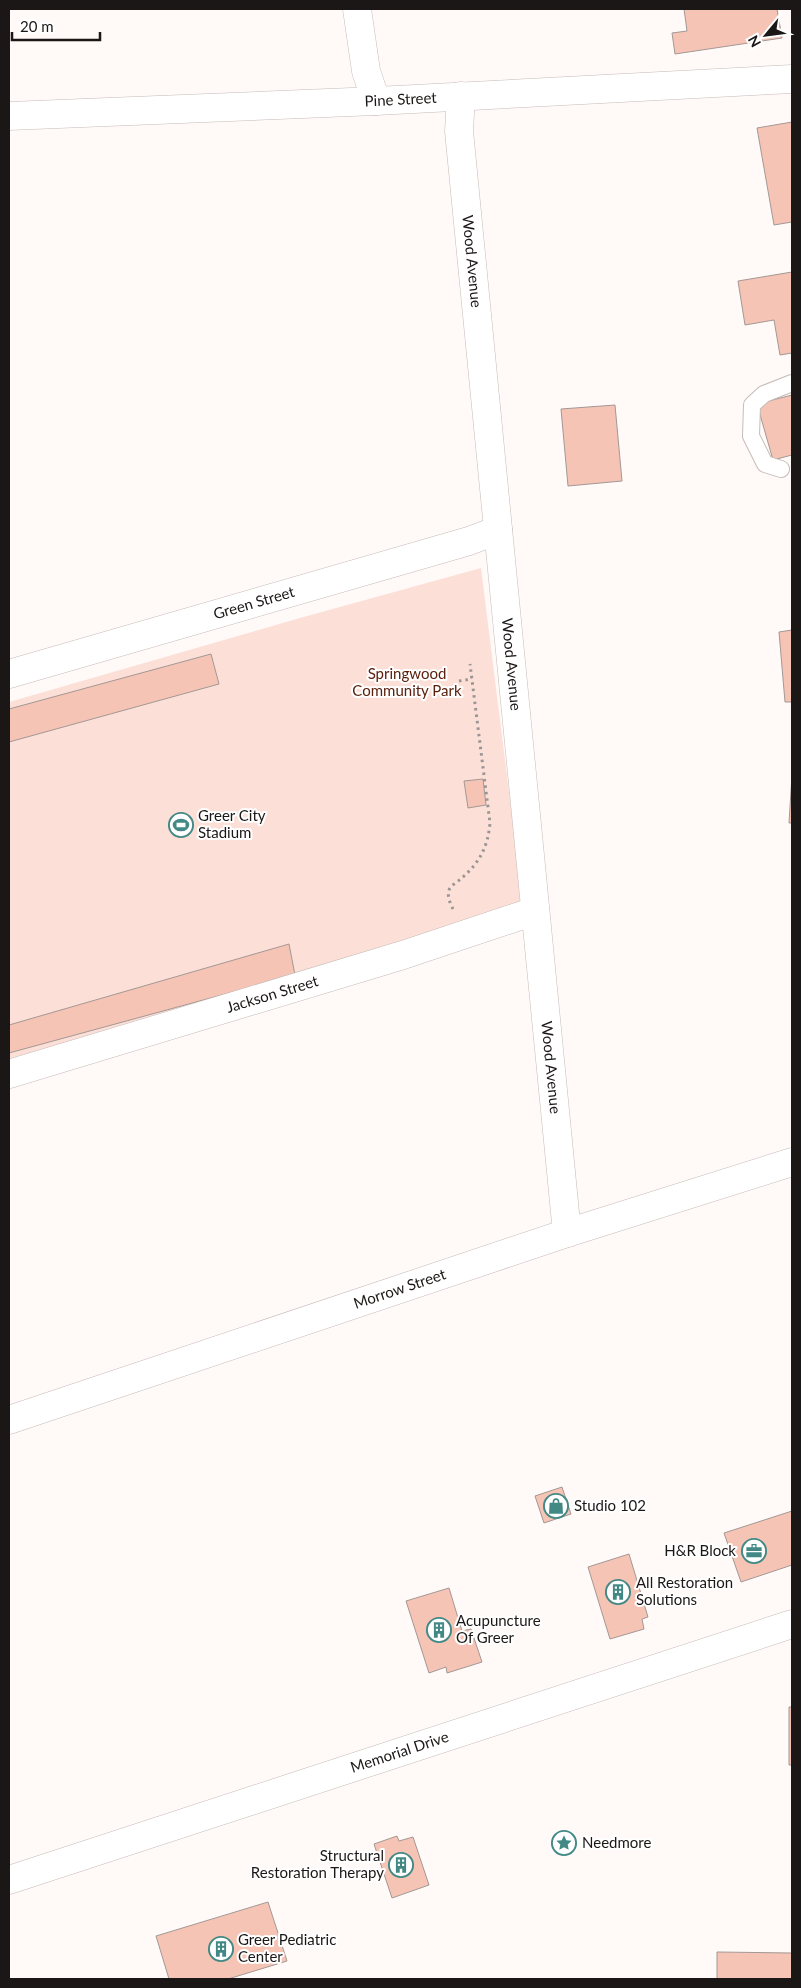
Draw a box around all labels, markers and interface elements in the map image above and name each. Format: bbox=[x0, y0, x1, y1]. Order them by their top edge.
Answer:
scale bar bbox=[12, 10, 100, 42]
north arrow bbox=[741, 10, 791, 60]
text: 20 m bbox=[20, 17, 54, 35]
text: N bbox=[744, 33, 764, 50]
street label: Pine Street bbox=[364, 88, 438, 109]
street label: Wood Avenue bbox=[459, 214, 486, 309]
street label: Green Street bbox=[211, 582, 297, 622]
street label: Wood Avenue bbox=[499, 617, 526, 712]
park label: Springwood Community Park bbox=[352, 664, 462, 699]
place label: Greer City Stadium bbox=[198, 806, 266, 841]
sports icon: Greer City Stadium bbox=[168, 812, 194, 838]
street label: Jackson Street bbox=[224, 971, 321, 1016]
street label: Wood Avenue bbox=[538, 1020, 565, 1115]
street label: Morrow Street bbox=[351, 1264, 448, 1312]
shop icon: Studio 102 bbox=[543, 1493, 569, 1519]
place label: Studio 102 bbox=[574, 1496, 646, 1514]
office icon: H&R Block bbox=[741, 1538, 767, 1564]
place label: H&R Block bbox=[664, 1541, 736, 1559]
place label: All Restoration Solutions bbox=[636, 1573, 733, 1608]
building icon: All Restoration Solutions bbox=[605, 1579, 631, 1605]
place label: Acupuncture Of Greer bbox=[456, 1611, 541, 1646]
building icon: Acupuncture Of Greer bbox=[426, 1617, 452, 1643]
street label: Memorial Drive bbox=[348, 1727, 451, 1776]
place icon: Needmore bbox=[551, 1830, 577, 1856]
place label: Needmore bbox=[582, 1833, 651, 1851]
place label: Structural Restoration Therapy bbox=[251, 1846, 384, 1881]
building icon: Structural Restoration Therapy bbox=[388, 1852, 414, 1878]
place label: Greer Pediatric Center bbox=[238, 1930, 336, 1965]
building icon: Greer Pediatric Center bbox=[208, 1936, 234, 1962]

